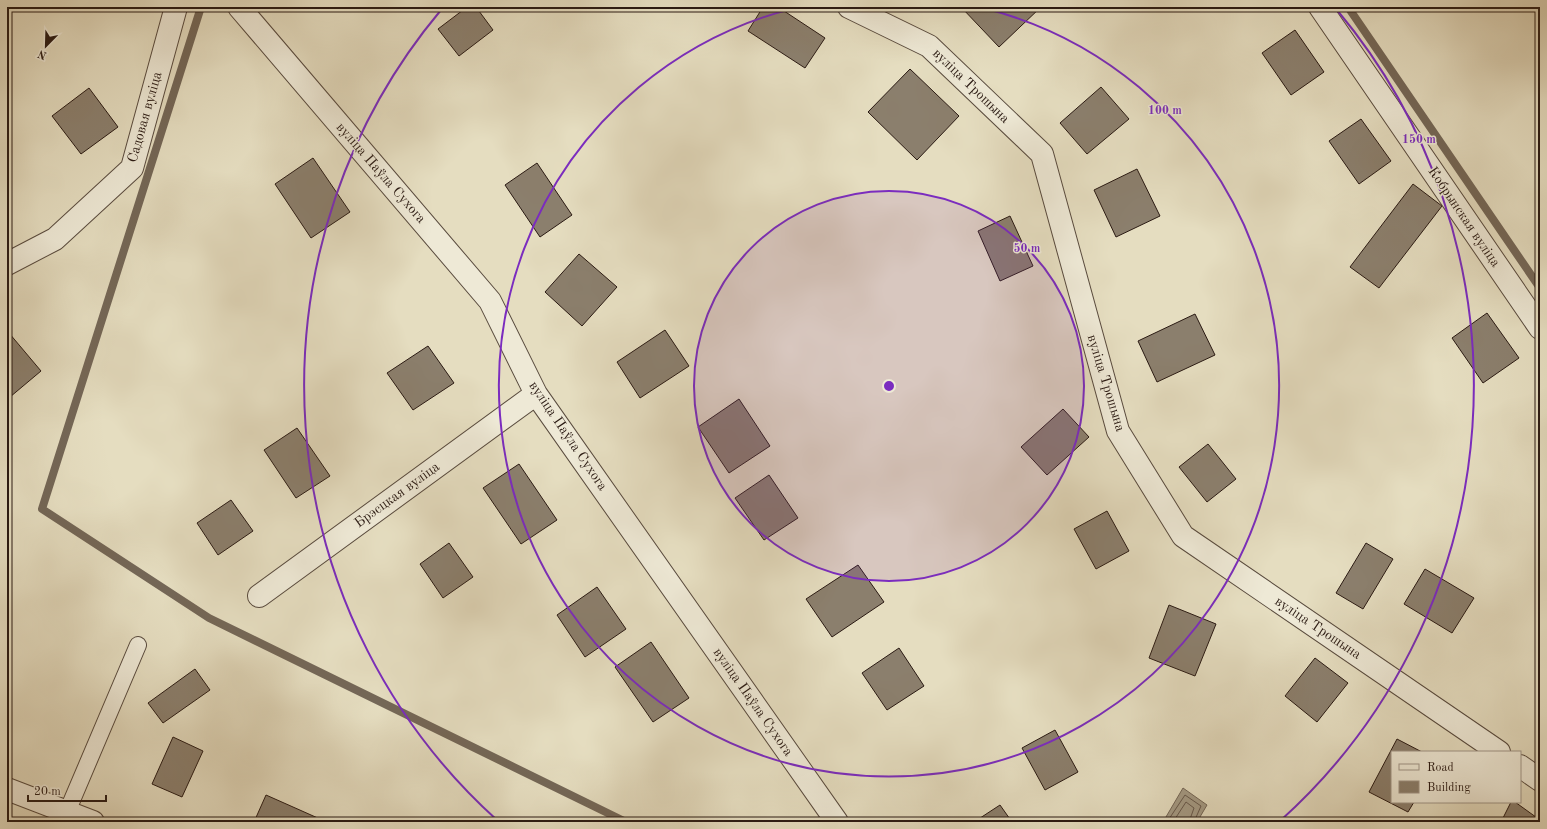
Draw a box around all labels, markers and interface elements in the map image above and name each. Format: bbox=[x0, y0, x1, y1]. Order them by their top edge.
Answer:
north arrow bbox=[26, 26, 66, 66]
street label: вуліца Трошына bbox=[930, 46, 1012, 126]
text: N bbox=[36, 47, 49, 61]
street label: Садовая вуліца bbox=[125, 70, 165, 164]
text: 100 m bbox=[1148, 105, 1182, 117]
street label: вуліца Паўла Сухога bbox=[334, 120, 428, 226]
text: 150 m bbox=[1402, 133, 1436, 146]
street label: Кобрынская вуліца bbox=[1425, 164, 1503, 270]
text: 50 m bbox=[1014, 242, 1041, 255]
street label: вуліца Трошына bbox=[1085, 333, 1127, 433]
street label: вуліца Паўла Сухога bbox=[526, 379, 610, 493]
centre of rings bbox=[882, 379, 896, 393]
street label: Брэсцкая вуліца bbox=[352, 460, 442, 530]
street label: вуліца Трошына bbox=[1272, 594, 1364, 662]
street label: вуліца Паўла Сухога bbox=[710, 645, 796, 759]
legend bbox=[1391, 751, 1521, 803]
text: Road bbox=[1427, 762, 1454, 774]
scale bar bbox=[28, 777, 106, 803]
text: Building bbox=[1427, 782, 1471, 794]
text: 20 m bbox=[34, 786, 61, 798]

